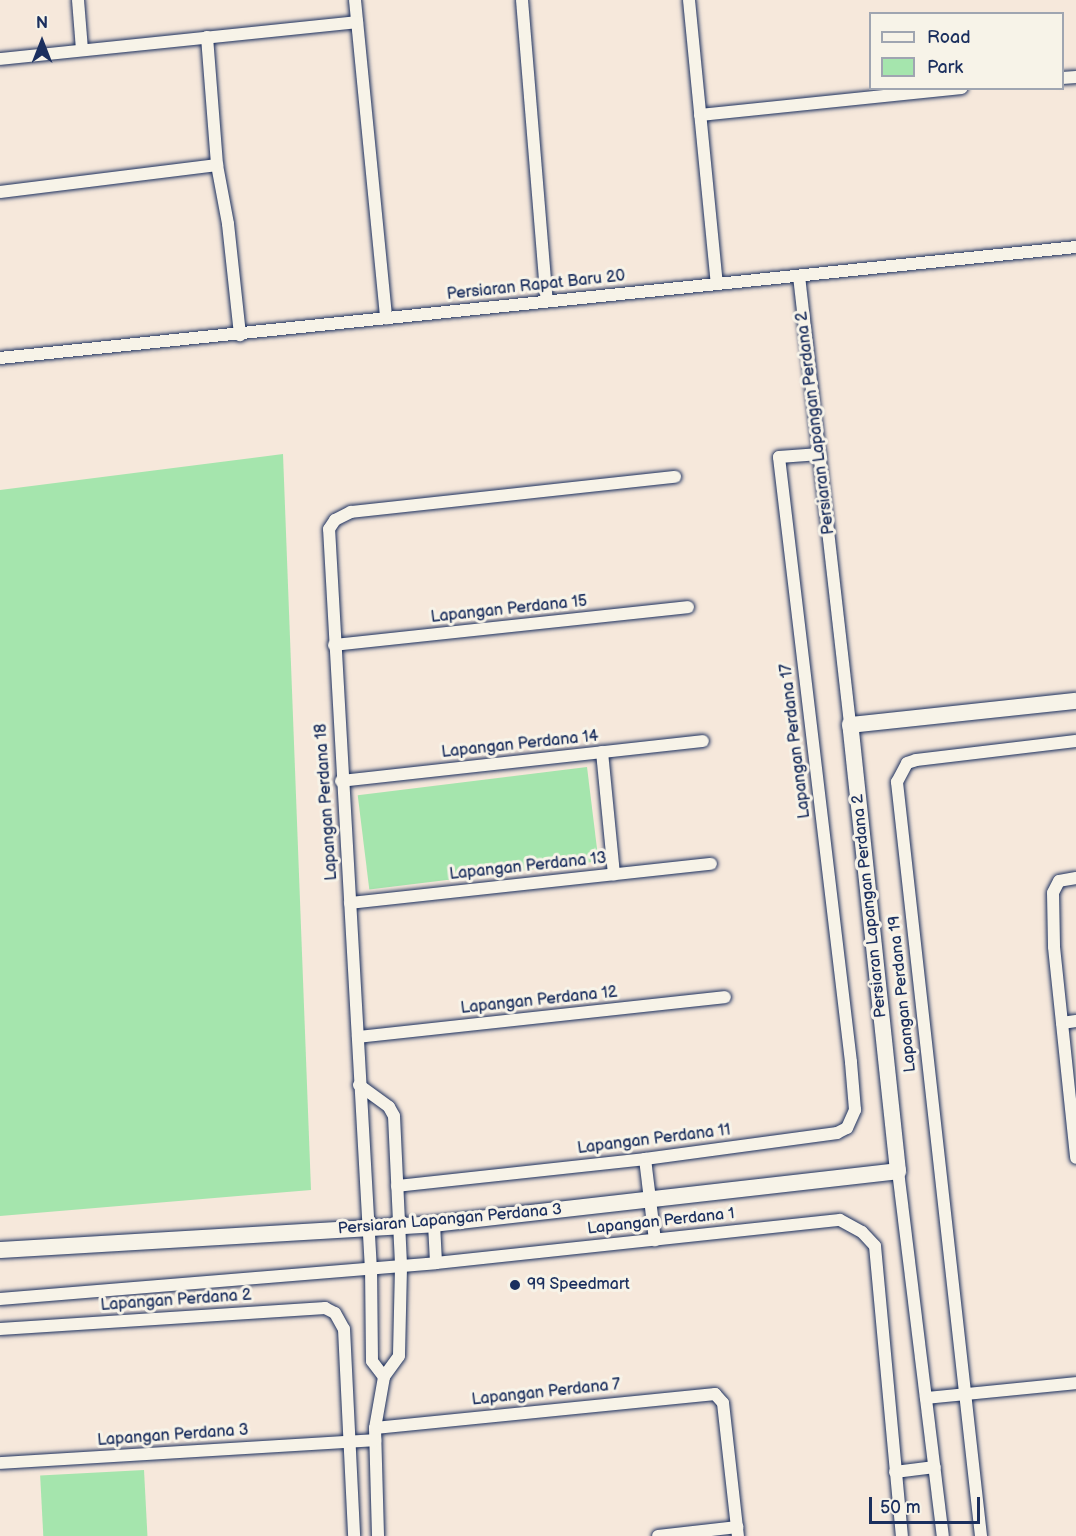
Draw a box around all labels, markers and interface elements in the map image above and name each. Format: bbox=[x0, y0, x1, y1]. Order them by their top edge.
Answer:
north arrow bbox=[12, 12, 72, 72]
legend bbox=[869, 12, 1064, 90]
text: N bbox=[36, 14, 48, 33]
text: Road bbox=[927, 27, 971, 48]
text: Park bbox=[927, 57, 963, 78]
street label: Persiaran Rapat Baru 20 bbox=[446, 267, 626, 305]
street label: Persiaran Lapangan Perdana 2 bbox=[793, 310, 839, 536]
street label: Lapangan Perdana 15 bbox=[430, 592, 588, 628]
street label: Lapangan Perdana 17 bbox=[777, 662, 815, 820]
street label: Lapangan Perdana 18 bbox=[312, 723, 342, 881]
street label: Lapangan Perdana 14 bbox=[441, 727, 599, 763]
street label: Persiaran Lapangan Perdana 2 bbox=[849, 793, 891, 1019]
street label: Lapangan Perdana 13 bbox=[449, 849, 607, 885]
street label: Lapangan Perdana 19 bbox=[885, 915, 921, 1073]
street label: Lapangan Perdana 12 bbox=[460, 983, 618, 1019]
street label: Lapangan Perdana 11 bbox=[576, 1121, 732, 1159]
street label: Persiaran Lapangan Perdana 3 bbox=[337, 1201, 563, 1239]
street label: Lapangan Perdana 1 bbox=[586, 1205, 736, 1239]
place label: 99 Speedmart bbox=[527, 1275, 630, 1295]
marker: 99 Speedmart bbox=[508, 1278, 522, 1292]
street label: Lapangan Perdana 2 bbox=[100, 1286, 252, 1316]
street label: Lapangan Perdana 7 bbox=[471, 1376, 621, 1410]
street label: Lapangan Perdana 3 bbox=[97, 1421, 249, 1451]
scale bar bbox=[872, 1485, 983, 1523]
text: 50 m bbox=[880, 1497, 921, 1518]

